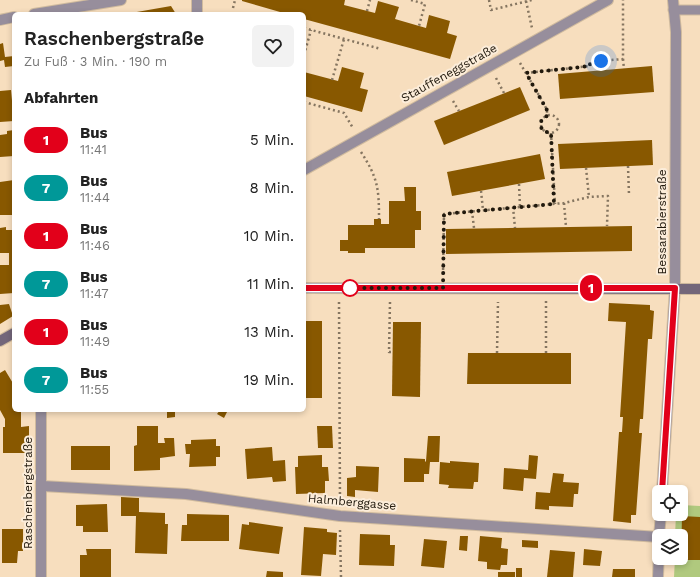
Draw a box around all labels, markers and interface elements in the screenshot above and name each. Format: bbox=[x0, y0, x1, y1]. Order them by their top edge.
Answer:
button: heart bbox=[252, 25, 294, 67]
text: Raschenbergstraße bbox=[24, 27, 204, 50]
street label: Stauffeneggstraße bbox=[399, 41, 499, 105]
your location bbox=[591, 51, 611, 71]
text: Zu Fuß · 3 Min. · 190 m bbox=[24, 54, 167, 69]
text: Abfahrten bbox=[24, 89, 98, 107]
text: Bus bbox=[80, 124, 108, 142]
text: 5 Min. bbox=[250, 131, 294, 149]
text: 1 bbox=[43, 132, 49, 148]
text: 11:41 bbox=[80, 142, 107, 157]
street label: Bessarabierstraße bbox=[655, 169, 669, 275]
text: Bus bbox=[80, 172, 108, 190]
text: 8 Min. bbox=[250, 179, 294, 197]
text: 7 bbox=[42, 180, 50, 196]
text: 11:44 bbox=[80, 190, 110, 205]
text: Bus bbox=[80, 220, 108, 238]
text: 10 Min. bbox=[244, 227, 294, 245]
text: 1 bbox=[43, 228, 49, 244]
text: 11:46 bbox=[80, 238, 110, 253]
text: Bus bbox=[80, 268, 108, 286]
text: 11 Min. bbox=[247, 275, 294, 293]
line badge: 1 bbox=[578, 275, 604, 301]
text: 7 bbox=[42, 276, 50, 292]
unlabelled marker bbox=[341, 279, 359, 297]
text: 1 bbox=[588, 280, 594, 296]
text: 11:47 bbox=[80, 286, 109, 301]
text: Bus bbox=[80, 316, 108, 334]
text: 13 Min. bbox=[244, 323, 294, 341]
text: 1 bbox=[43, 324, 49, 340]
text: 11:49 bbox=[80, 334, 110, 349]
text: Bus bbox=[80, 364, 108, 382]
text: 19 Min. bbox=[244, 371, 294, 389]
text: 7 bbox=[42, 372, 50, 388]
text: 11:55 bbox=[80, 382, 109, 397]
street label: Raschenbergstraße bbox=[21, 437, 35, 549]
map controls bbox=[652, 485, 688, 565]
button: locate bbox=[652, 485, 688, 521]
street label: Halmberggasse bbox=[307, 491, 397, 513]
button: layers bbox=[652, 529, 688, 565]

